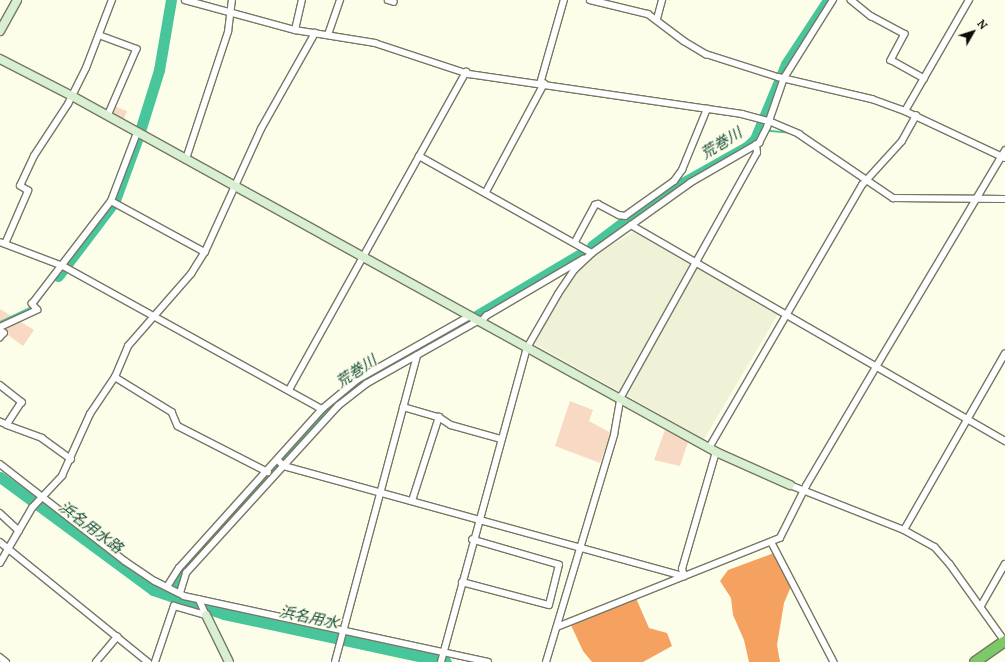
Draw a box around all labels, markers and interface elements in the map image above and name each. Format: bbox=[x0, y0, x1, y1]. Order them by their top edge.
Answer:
north arrow bbox=[953, 12, 993, 52]
text: N bbox=[974, 17, 990, 32]
water label: 荒巻川 bbox=[697, 123, 745, 163]
water label: 荒巻川 bbox=[332, 351, 380, 391]
water label: 浜名用水路 bbox=[56, 497, 126, 557]
water label: 浜名用水 bbox=[278, 602, 340, 632]

